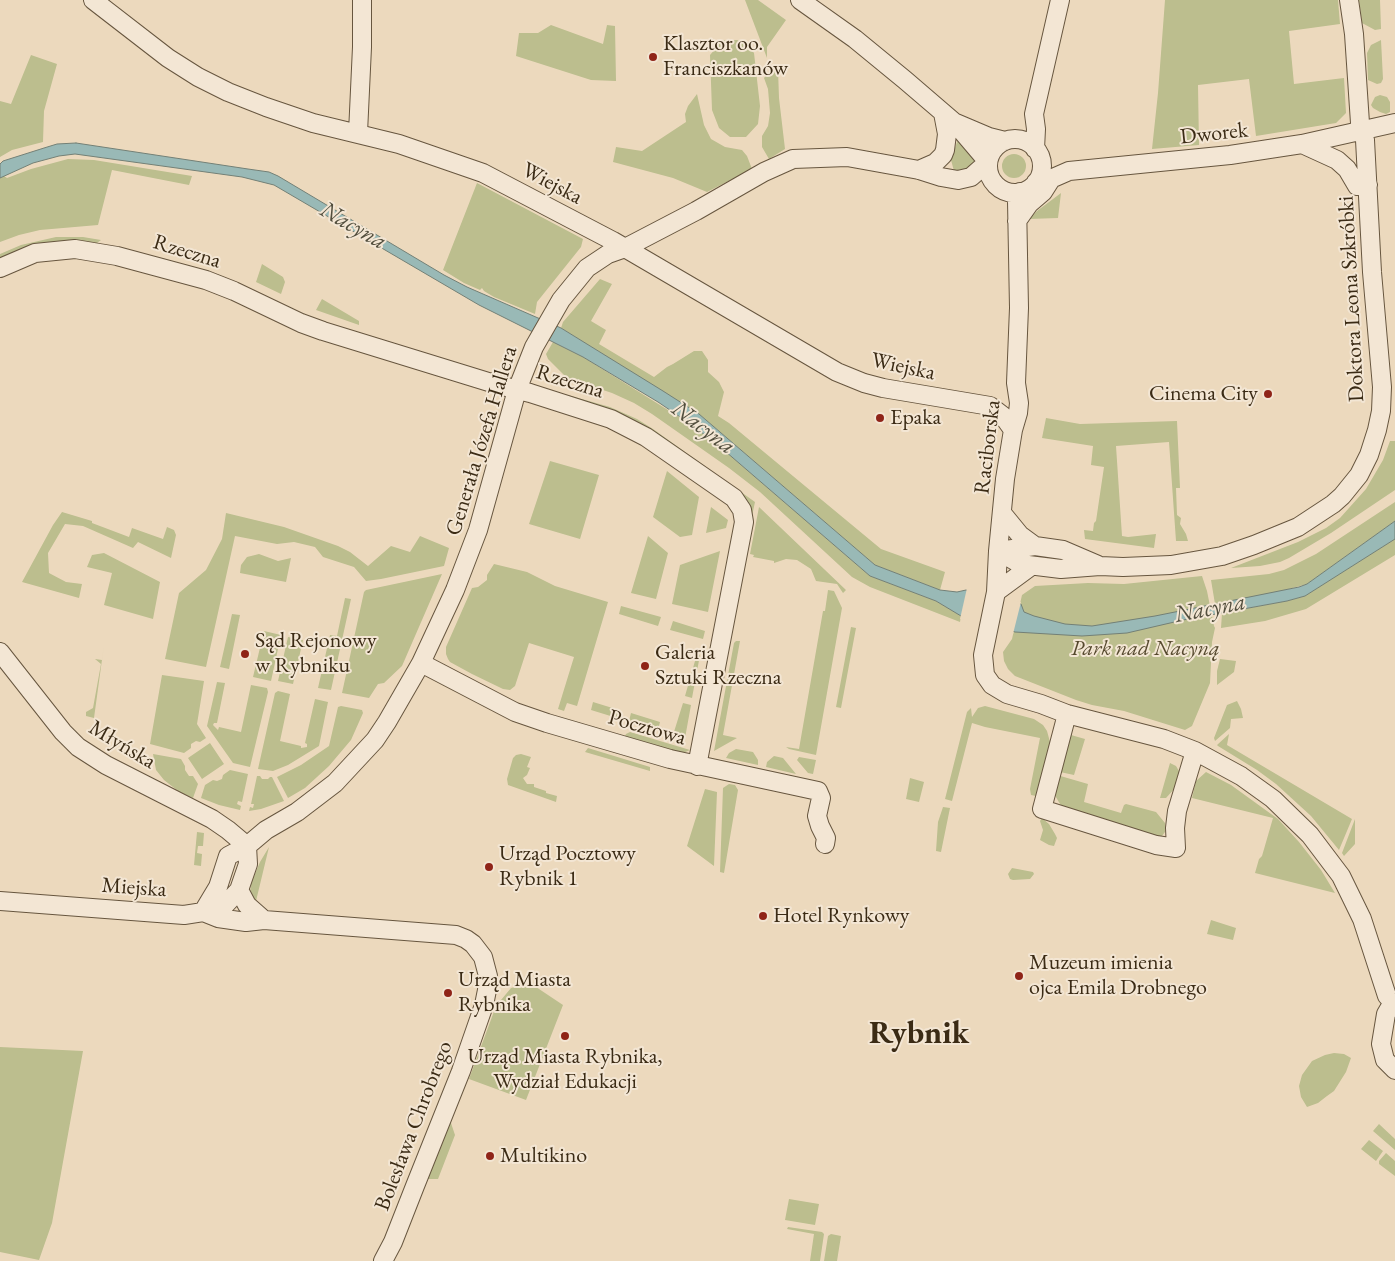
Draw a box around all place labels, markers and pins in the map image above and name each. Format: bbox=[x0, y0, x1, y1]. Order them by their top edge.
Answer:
place label: Klasztor oo. Franciszkanów bbox=[663, 31, 788, 82]
marker: Klasztor oo. Franciszkanów bbox=[647, 51, 659, 63]
place label: Cinema City bbox=[1149, 381, 1258, 407]
marker: Cinema City bbox=[1262, 388, 1274, 400]
place label: Epaka bbox=[890, 405, 941, 431]
marker: Epaka bbox=[874, 412, 886, 424]
place label: Sąd Rejonowy w Rybniku bbox=[255, 628, 377, 679]
place label: Galeria Sztuki Rzeczna bbox=[655, 640, 782, 691]
marker: Sąd Rejonowy w Rybniku bbox=[239, 648, 251, 660]
marker: Galeria Sztuki Rzeczna bbox=[639, 660, 651, 672]
place label: Urząd Pocztowy Rybnik 1 bbox=[499, 841, 636, 892]
marker: Urząd Pocztowy Rybnik 1 bbox=[483, 861, 495, 873]
place label: Hotel Rynkowy bbox=[773, 903, 909, 929]
marker: Hotel Rynkowy bbox=[757, 910, 769, 922]
place label: Muzeum imienia ojca Emila Drobnego bbox=[1029, 950, 1207, 1001]
place label: Urząd Miasta Rybnika bbox=[458, 967, 571, 1018]
marker: Muzeum imienia ojca Emila Drobnego bbox=[1013, 970, 1025, 982]
marker: Urząd Miasta Rybnika bbox=[442, 987, 454, 999]
marker: Urząd Miasta Rybnika, Wydział Edukacji bbox=[559, 1030, 571, 1042]
place label: Urząd Miasta Rybnika, Wydział Edukacji bbox=[467, 1044, 663, 1096]
place label: Multikino bbox=[500, 1143, 587, 1169]
marker: Multikino bbox=[484, 1150, 496, 1162]

